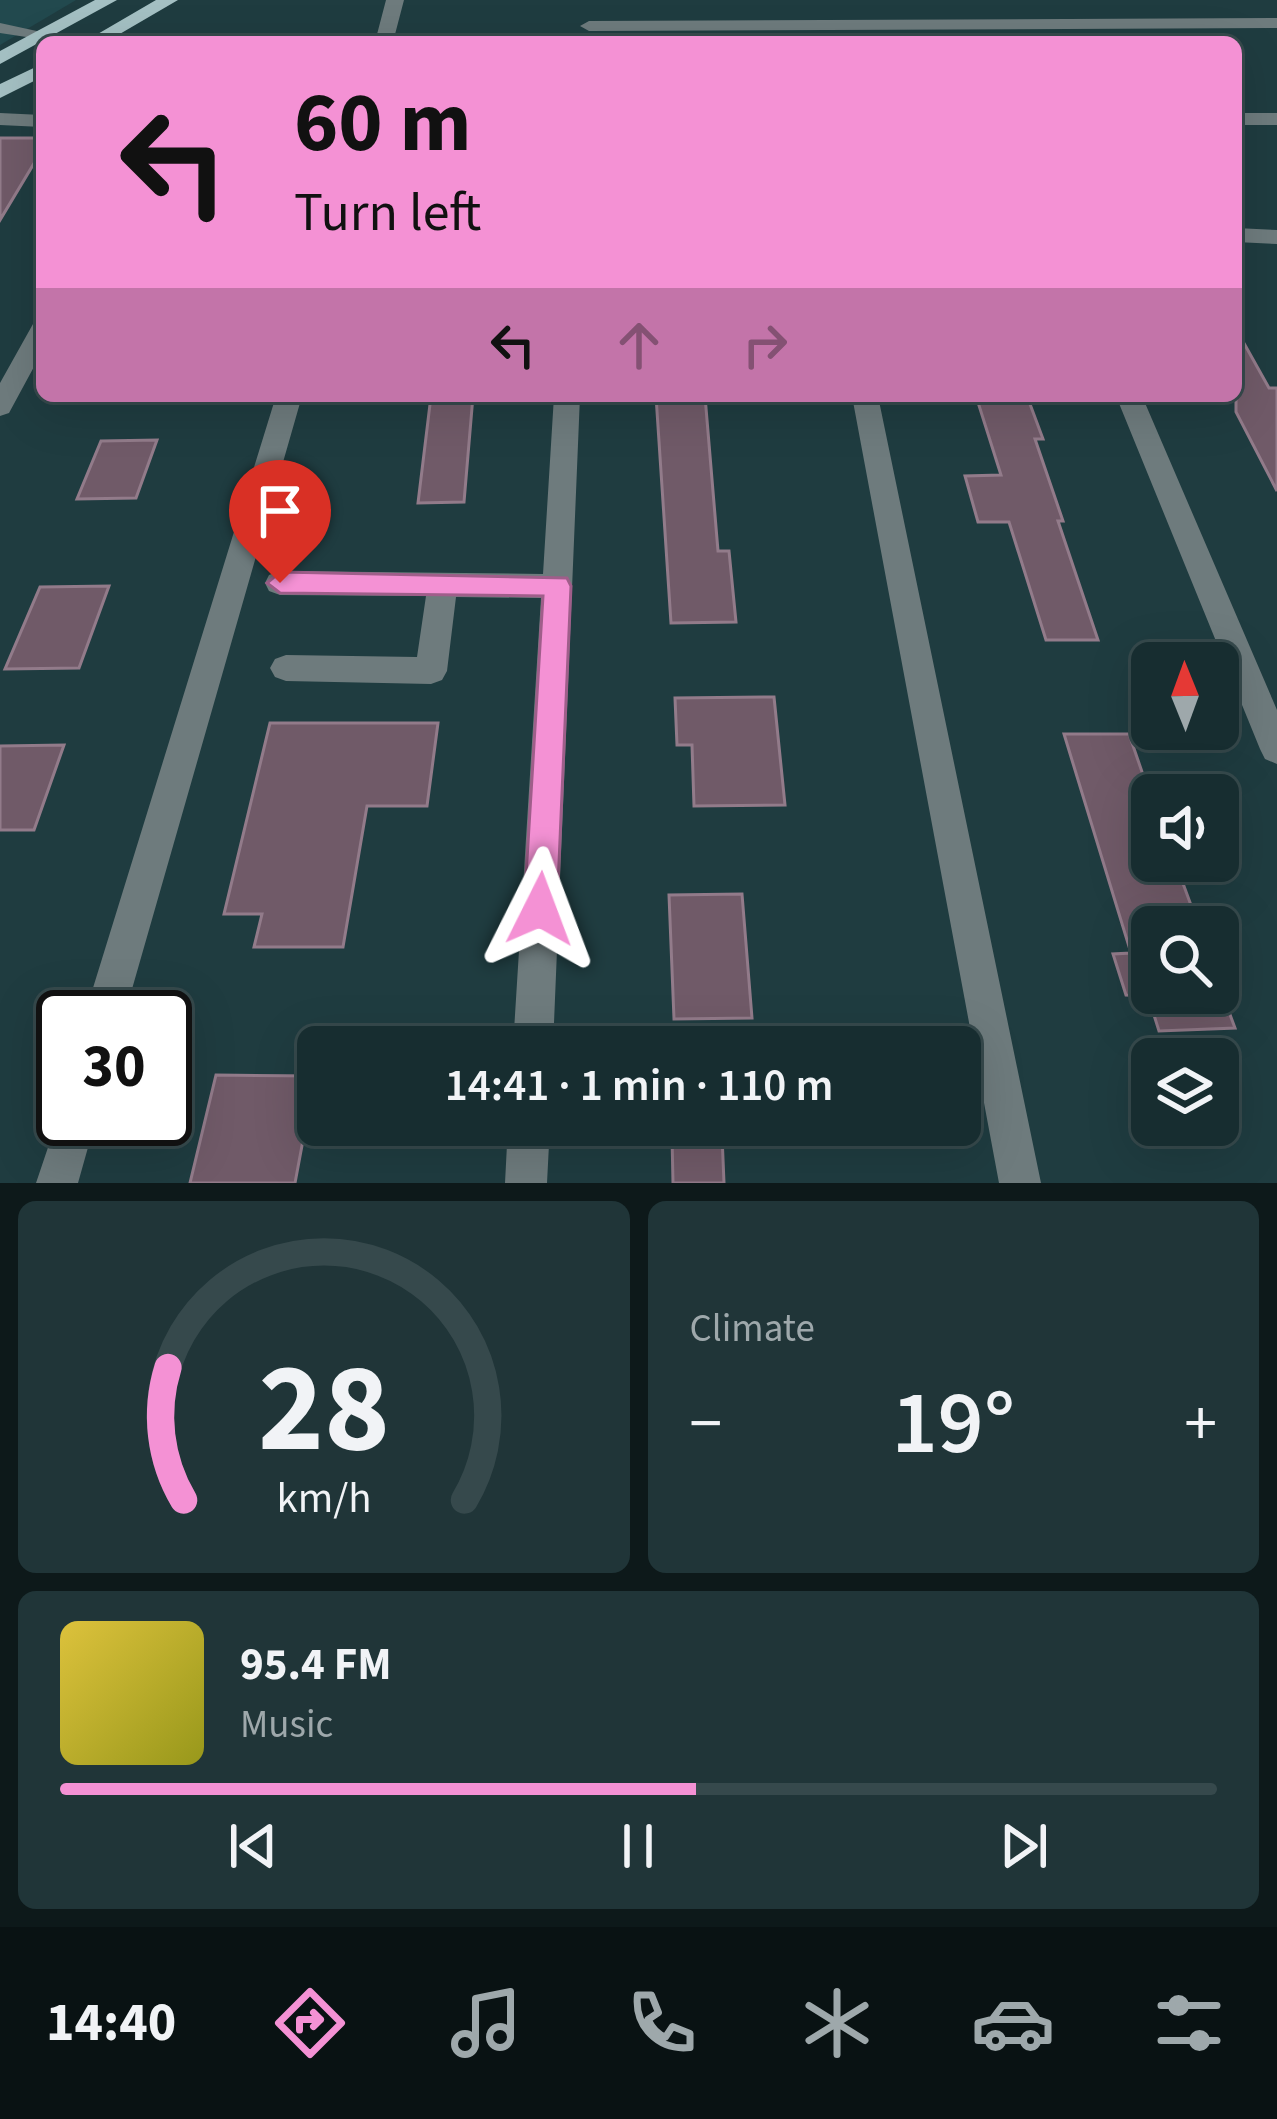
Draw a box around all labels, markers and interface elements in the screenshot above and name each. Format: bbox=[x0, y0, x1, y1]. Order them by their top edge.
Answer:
text: 60 m bbox=[294, 64, 472, 184]
icon: left bbox=[96, 84, 252, 240]
text: Turn left bbox=[294, 175, 481, 252]
icon: left bbox=[480, 312, 546, 378]
icon: ahead bbox=[606, 312, 672, 378]
icon: right bbox=[732, 312, 798, 378]
pin bbox=[229, 460, 331, 583]
icon: arrive bbox=[247, 478, 313, 544]
north arrow bbox=[1131, 642, 1239, 750]
map controls bbox=[1131, 642, 1239, 1146]
button: sound bbox=[1131, 774, 1239, 882]
position arrow bbox=[477, 846, 603, 972]
button: search bbox=[1131, 906, 1239, 1014]
speed limit sign: 30 bbox=[36, 990, 192, 1146]
button: layers bbox=[1131, 1038, 1239, 1146]
text: 14:41 · 1 min · 110 m bbox=[445, 1054, 833, 1118]
text: Climate bbox=[690, 1301, 815, 1357]
text: 28 bbox=[258, 1321, 390, 1499]
text: 19° bbox=[891, 1360, 1015, 1488]
text: − bbox=[690, 1377, 722, 1471]
text: + bbox=[1184, 1377, 1217, 1471]
text: km/h bbox=[276, 1468, 371, 1529]
text: 95.4 FM bbox=[240, 1633, 392, 1697]
text: Music bbox=[240, 1697, 333, 1753]
icon: previous bbox=[220, 1813, 286, 1879]
icon: pause bbox=[605, 1813, 671, 1879]
icon: next bbox=[991, 1813, 1057, 1879]
icon: directions bbox=[268, 1981, 352, 2065]
icon: music bbox=[444, 1981, 528, 2065]
icon: phone bbox=[620, 1981, 704, 2065]
icon: climate bbox=[795, 1981, 879, 2065]
icon: car bbox=[971, 1981, 1055, 2065]
icon: filters bbox=[1147, 1981, 1231, 2065]
text: 14:40 bbox=[46, 1985, 176, 2062]

